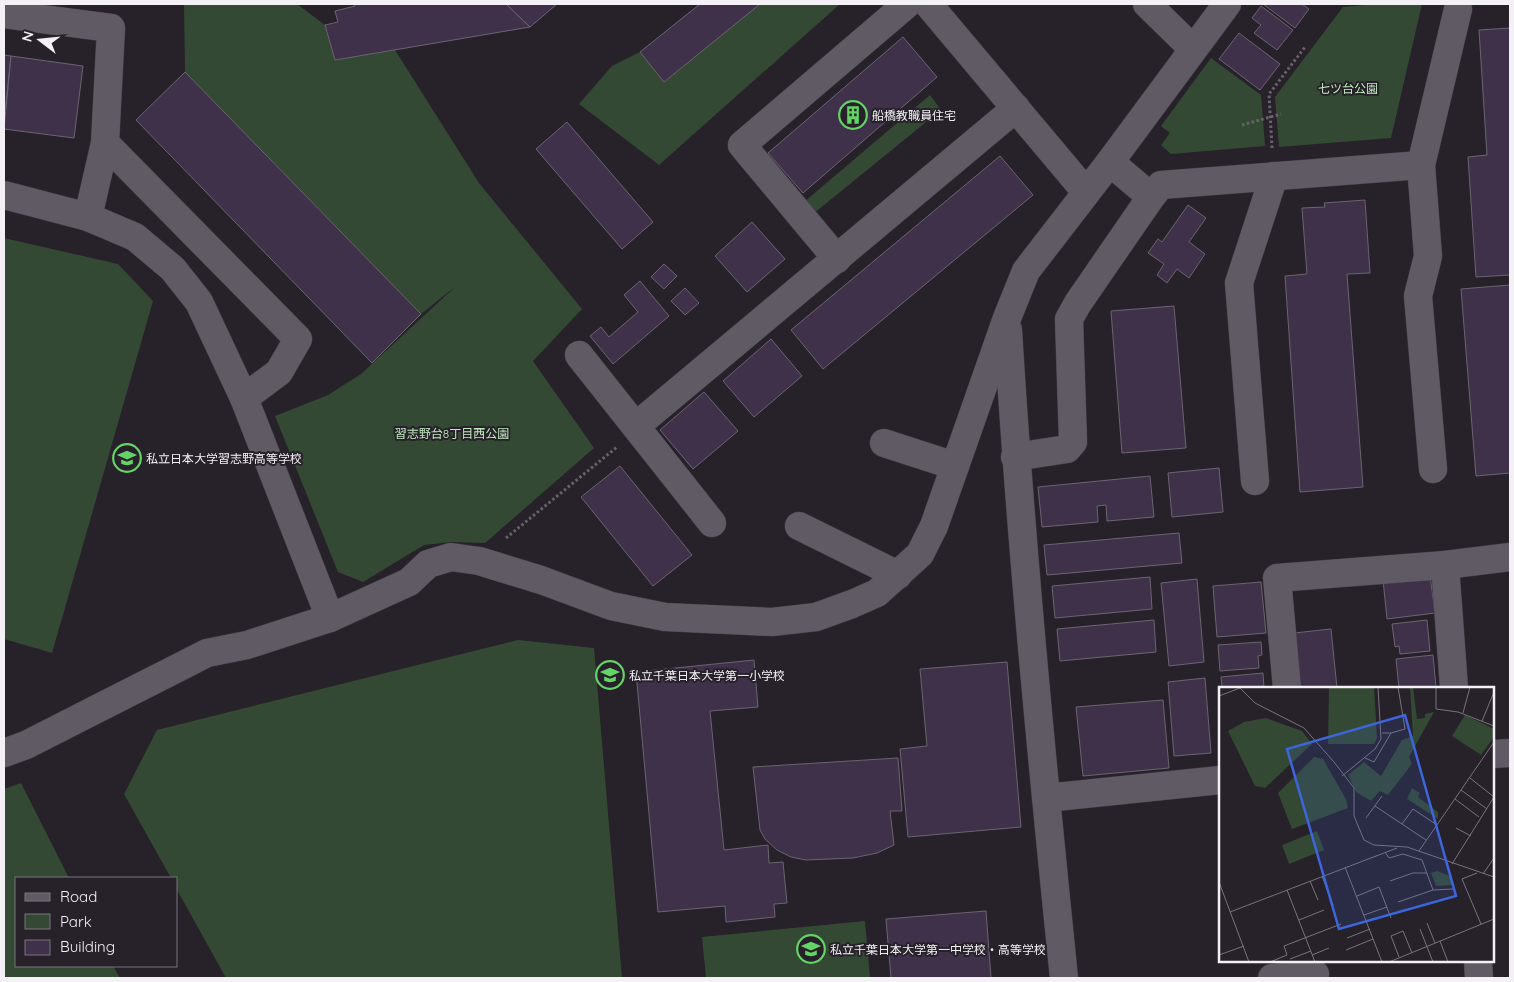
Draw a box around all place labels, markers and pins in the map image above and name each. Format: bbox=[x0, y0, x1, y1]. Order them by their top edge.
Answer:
building icon: 船橋教職員住宅 bbox=[838, 100, 868, 130]
place label: 船橋教職員住宅 bbox=[872, 108, 956, 123]
school or university icon: 私立日本大学習志野高等学校 bbox=[112, 443, 142, 473]
place label: 私立日本大学習志野高等学校 bbox=[146, 451, 302, 466]
school or university icon: 私立千葉日本大学第一小学校 bbox=[595, 660, 625, 690]
place label: 私立千葉日本大学第一小学校 bbox=[629, 668, 785, 683]
school or university icon: 私立千葉日本大学第一中学校・高等学校 bbox=[796, 934, 826, 964]
place label: 私立千葉日本大学第一中学校・高等学校 bbox=[830, 942, 1046, 957]

